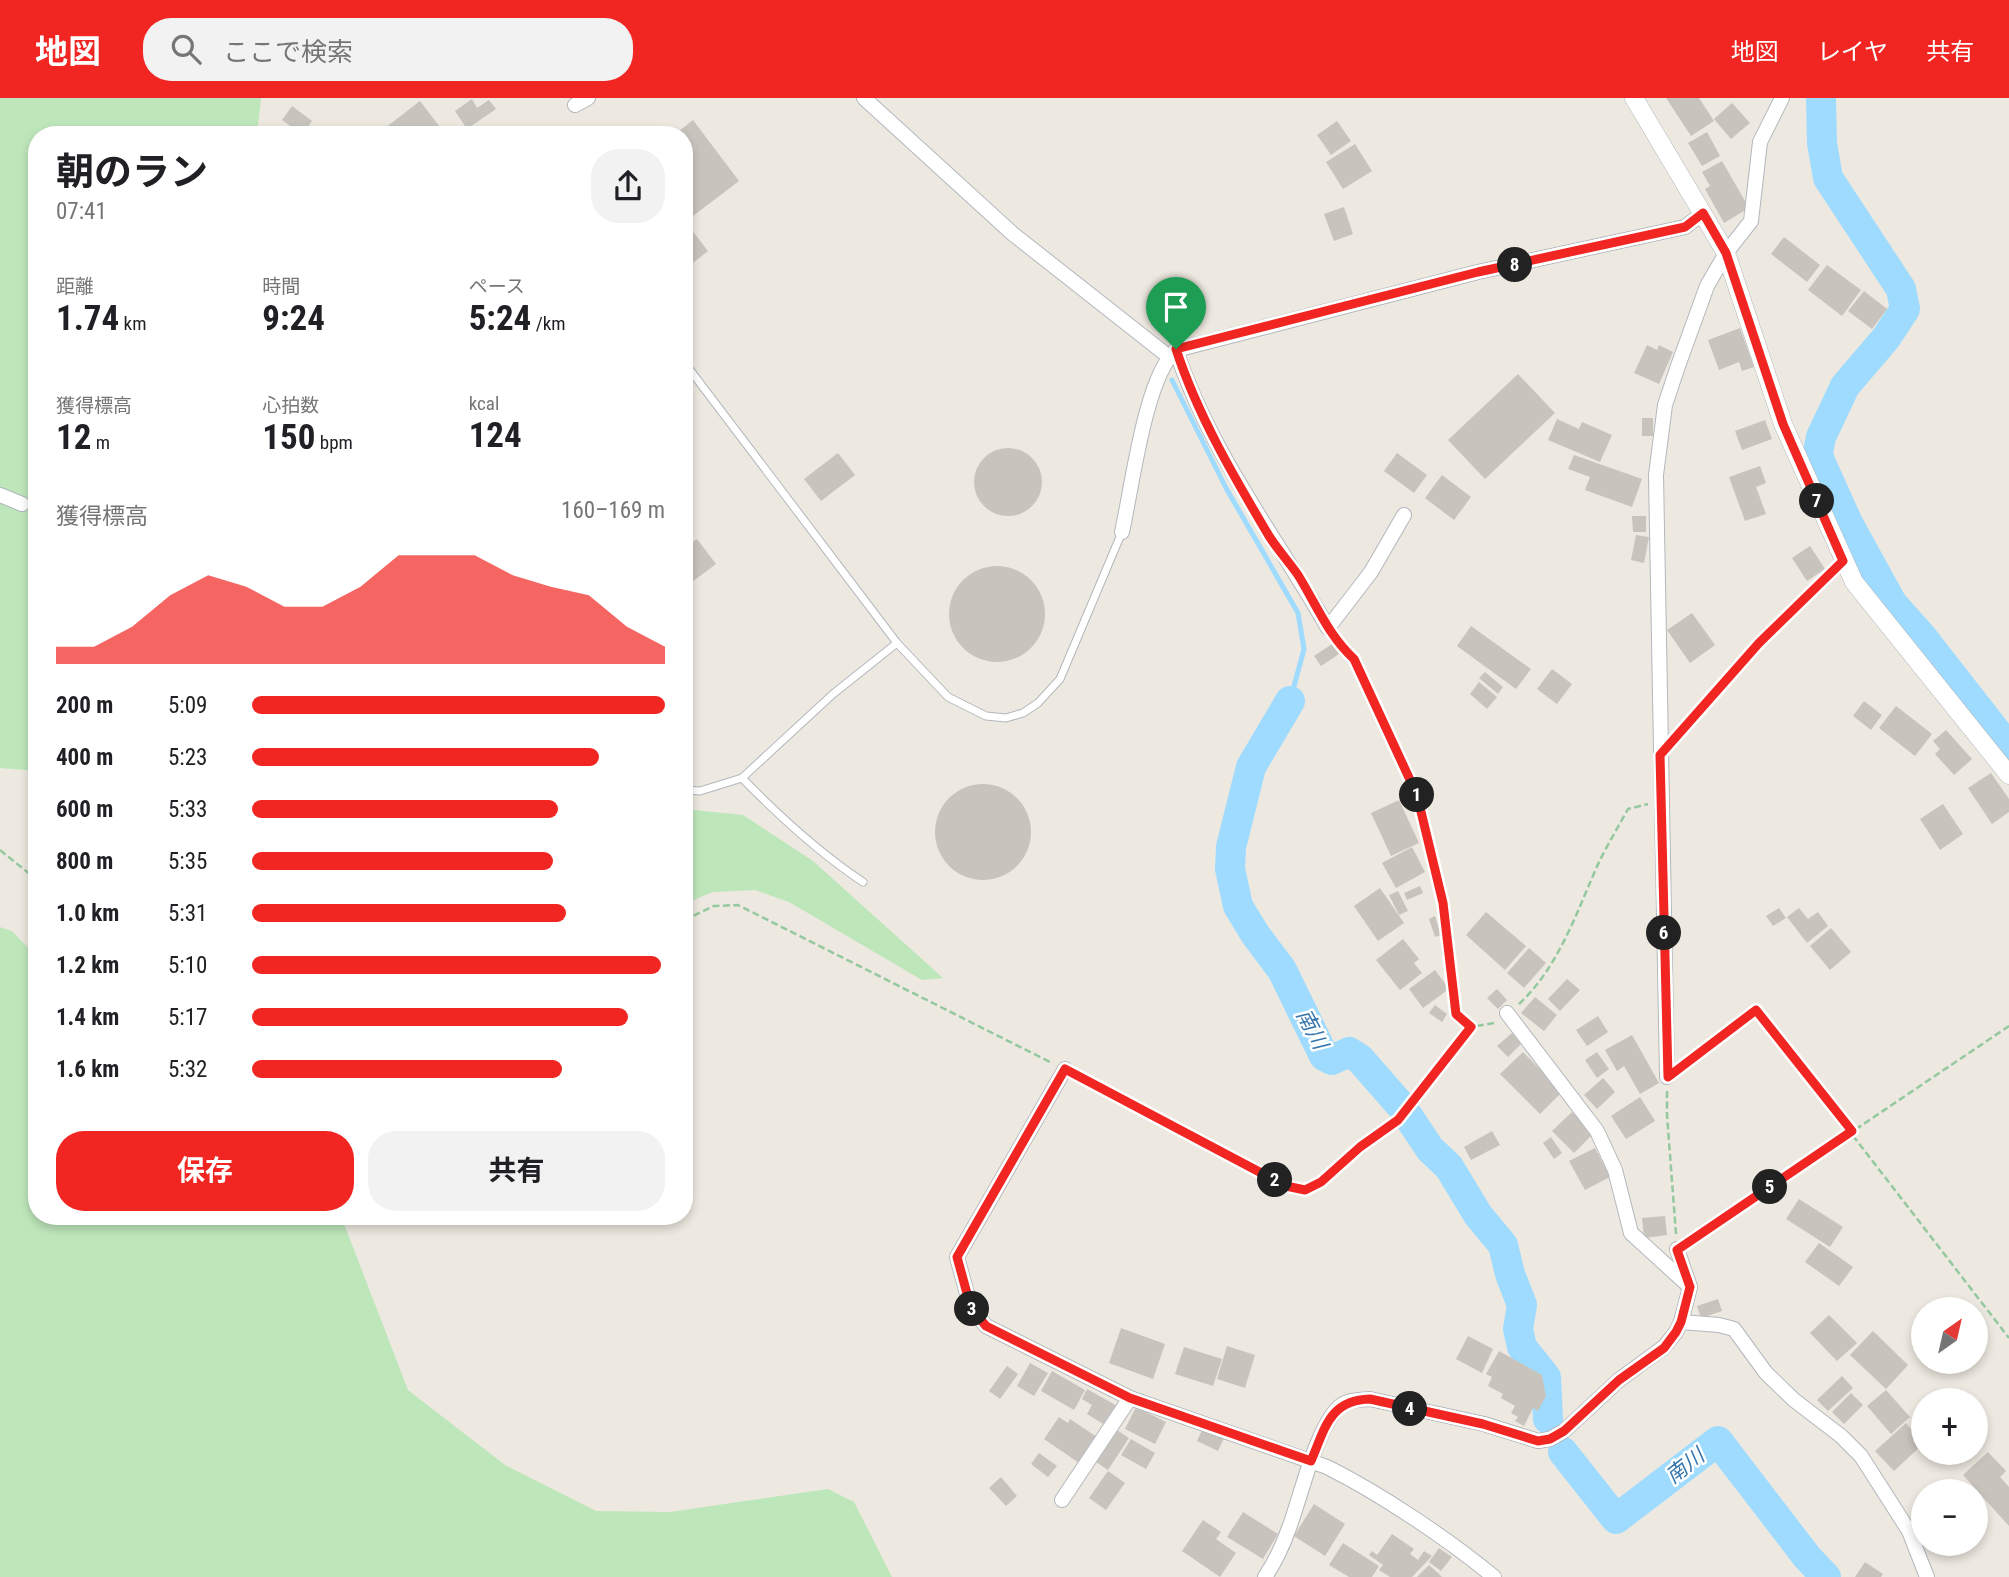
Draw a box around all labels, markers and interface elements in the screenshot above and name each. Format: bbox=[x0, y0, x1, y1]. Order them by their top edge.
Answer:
search box bbox=[143, 18, 633, 81]
icon: search bbox=[167, 30, 205, 68]
text: 地図 bbox=[35, 32, 101, 71]
text: ここで検索 bbox=[223, 37, 353, 67]
text: 地図 bbox=[1731, 38, 1779, 66]
text: レイヤ bbox=[1817, 38, 1888, 66]
text: 共有 bbox=[1926, 38, 1974, 66]
button: share bbox=[591, 149, 665, 223]
text: 朝のラン bbox=[56, 150, 208, 194]
text: 07:41 bbox=[56, 198, 107, 225]
pin: 8 bbox=[1498, 248, 1532, 282]
text: 8 bbox=[1510, 253, 1519, 276]
text: 距離 bbox=[56, 275, 94, 298]
text: 時間 bbox=[262, 275, 300, 298]
text: ペース bbox=[469, 275, 525, 298]
pin bbox=[1146, 277, 1206, 349]
icon: arrive bbox=[1157, 288, 1195, 326]
text: 1.74 bbox=[56, 298, 119, 339]
text: 9:24 bbox=[262, 298, 325, 339]
text: 5:24 bbox=[469, 298, 531, 339]
text: km bbox=[119, 312, 146, 335]
text: /km bbox=[531, 312, 566, 335]
text: kcal bbox=[469, 392, 499, 415]
text: 獲得標高 bbox=[56, 394, 132, 417]
text: 心拍数 bbox=[262, 394, 319, 417]
text: 124 bbox=[469, 415, 522, 456]
text: 12 bbox=[56, 417, 91, 458]
text: 150 bbox=[262, 417, 315, 458]
text: m bbox=[91, 431, 110, 454]
text: bpm bbox=[315, 431, 353, 454]
pin: 7 bbox=[1800, 484, 1834, 518]
text: 7 bbox=[1812, 489, 1821, 512]
text: 160–169 m bbox=[561, 497, 665, 524]
text: 獲得標高 bbox=[56, 503, 148, 530]
text: 200 m bbox=[56, 692, 113, 719]
text: 5:09 bbox=[168, 692, 207, 719]
text: 400 m bbox=[56, 744, 113, 771]
text: 5:23 bbox=[168, 744, 207, 771]
pin: 1 bbox=[1400, 778, 1434, 812]
text: 1 bbox=[1412, 783, 1421, 806]
text: 600 m bbox=[56, 796, 113, 823]
text: 5:33 bbox=[168, 796, 207, 823]
text: 800 m bbox=[56, 848, 113, 875]
text: 5:35 bbox=[168, 848, 207, 875]
text: 1.0 km bbox=[56, 900, 119, 927]
text: 5:31 bbox=[168, 900, 207, 927]
pin: 6 bbox=[1646, 916, 1682, 950]
text: 6 bbox=[1659, 921, 1668, 944]
text: 1.2 km bbox=[56, 952, 119, 979]
text: 5:10 bbox=[168, 952, 207, 979]
text: 1.4 km bbox=[56, 1004, 119, 1031]
text: 5:17 bbox=[168, 1004, 207, 1031]
water label: 南川 bbox=[1292, 1005, 1333, 1055]
text: 1.6 km bbox=[56, 1056, 119, 1083]
text: 5:32 bbox=[168, 1056, 207, 1083]
button: 保存 bbox=[56, 1131, 354, 1211]
button: 共有 bbox=[368, 1131, 665, 1211]
pin: 2 bbox=[1258, 1162, 1292, 1198]
text: 2 bbox=[1270, 1168, 1279, 1191]
pin: 5 bbox=[1752, 1170, 1788, 1204]
text: 5 bbox=[1765, 1175, 1774, 1198]
pin: 3 bbox=[954, 1292, 990, 1326]
text: 3 bbox=[967, 1297, 976, 1320]
north arrow bbox=[1911, 1297, 1988, 1374]
map controls bbox=[1911, 1297, 1988, 1556]
button: + bbox=[1911, 1388, 1988, 1465]
pin: 4 bbox=[1392, 1392, 1428, 1426]
text: 4 bbox=[1405, 1397, 1414, 1420]
water label: 南川 bbox=[1661, 1442, 1711, 1488]
button: − bbox=[1911, 1479, 1988, 1556]

